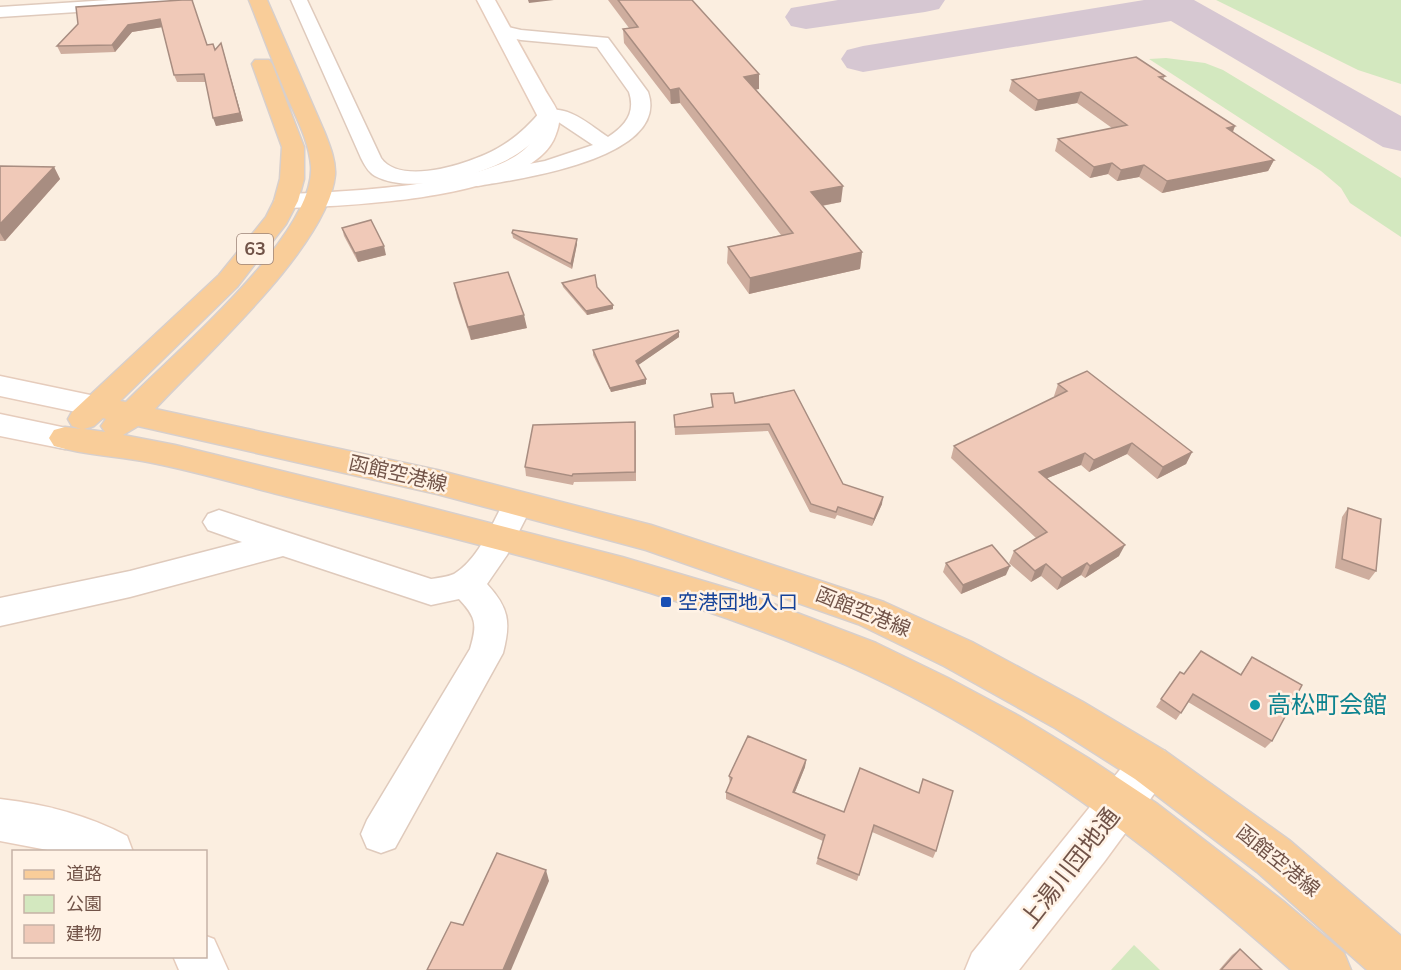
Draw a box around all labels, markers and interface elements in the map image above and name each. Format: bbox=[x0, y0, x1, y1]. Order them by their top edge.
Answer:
road number: 63 bbox=[237, 234, 273, 264]
street label: 函館空港線 bbox=[346, 450, 450, 498]
street label: 函館空港線 bbox=[812, 581, 914, 643]
place label: 空港団地入口 bbox=[678, 589, 798, 616]
marker: 空港団地入口 bbox=[659, 595, 673, 609]
place label: 高松町会館 bbox=[1267, 689, 1387, 721]
marker: 高松町会館 bbox=[1248, 698, 1262, 712]
street label: 上湯川団地通 bbox=[1013, 801, 1127, 935]
street label: 函館空港線 bbox=[1231, 819, 1325, 903]
legend bbox=[12, 850, 207, 958]
text: 道路 bbox=[66, 862, 102, 886]
text: 公園 bbox=[66, 892, 102, 916]
text: 建物 bbox=[66, 922, 102, 946]

